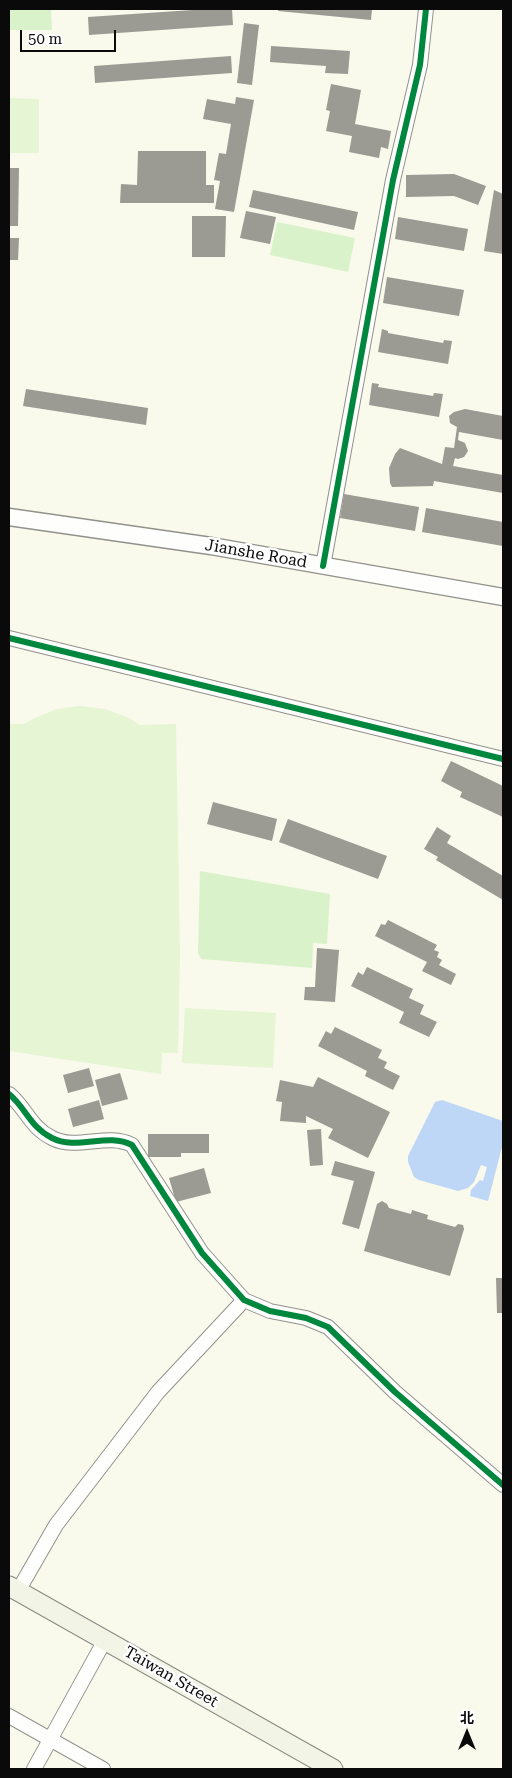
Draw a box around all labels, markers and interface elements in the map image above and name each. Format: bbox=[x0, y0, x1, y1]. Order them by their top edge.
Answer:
scale bar bbox=[22, 20, 119, 52]
text: 50 m bbox=[28, 30, 62, 48]
street label: Jianshe Road bbox=[204, 536, 308, 572]
street label: Taiwan Street bbox=[121, 1642, 221, 1712]
north arrow bbox=[442, 1708, 492, 1758]
text: 北 bbox=[460, 1710, 474, 1726]

